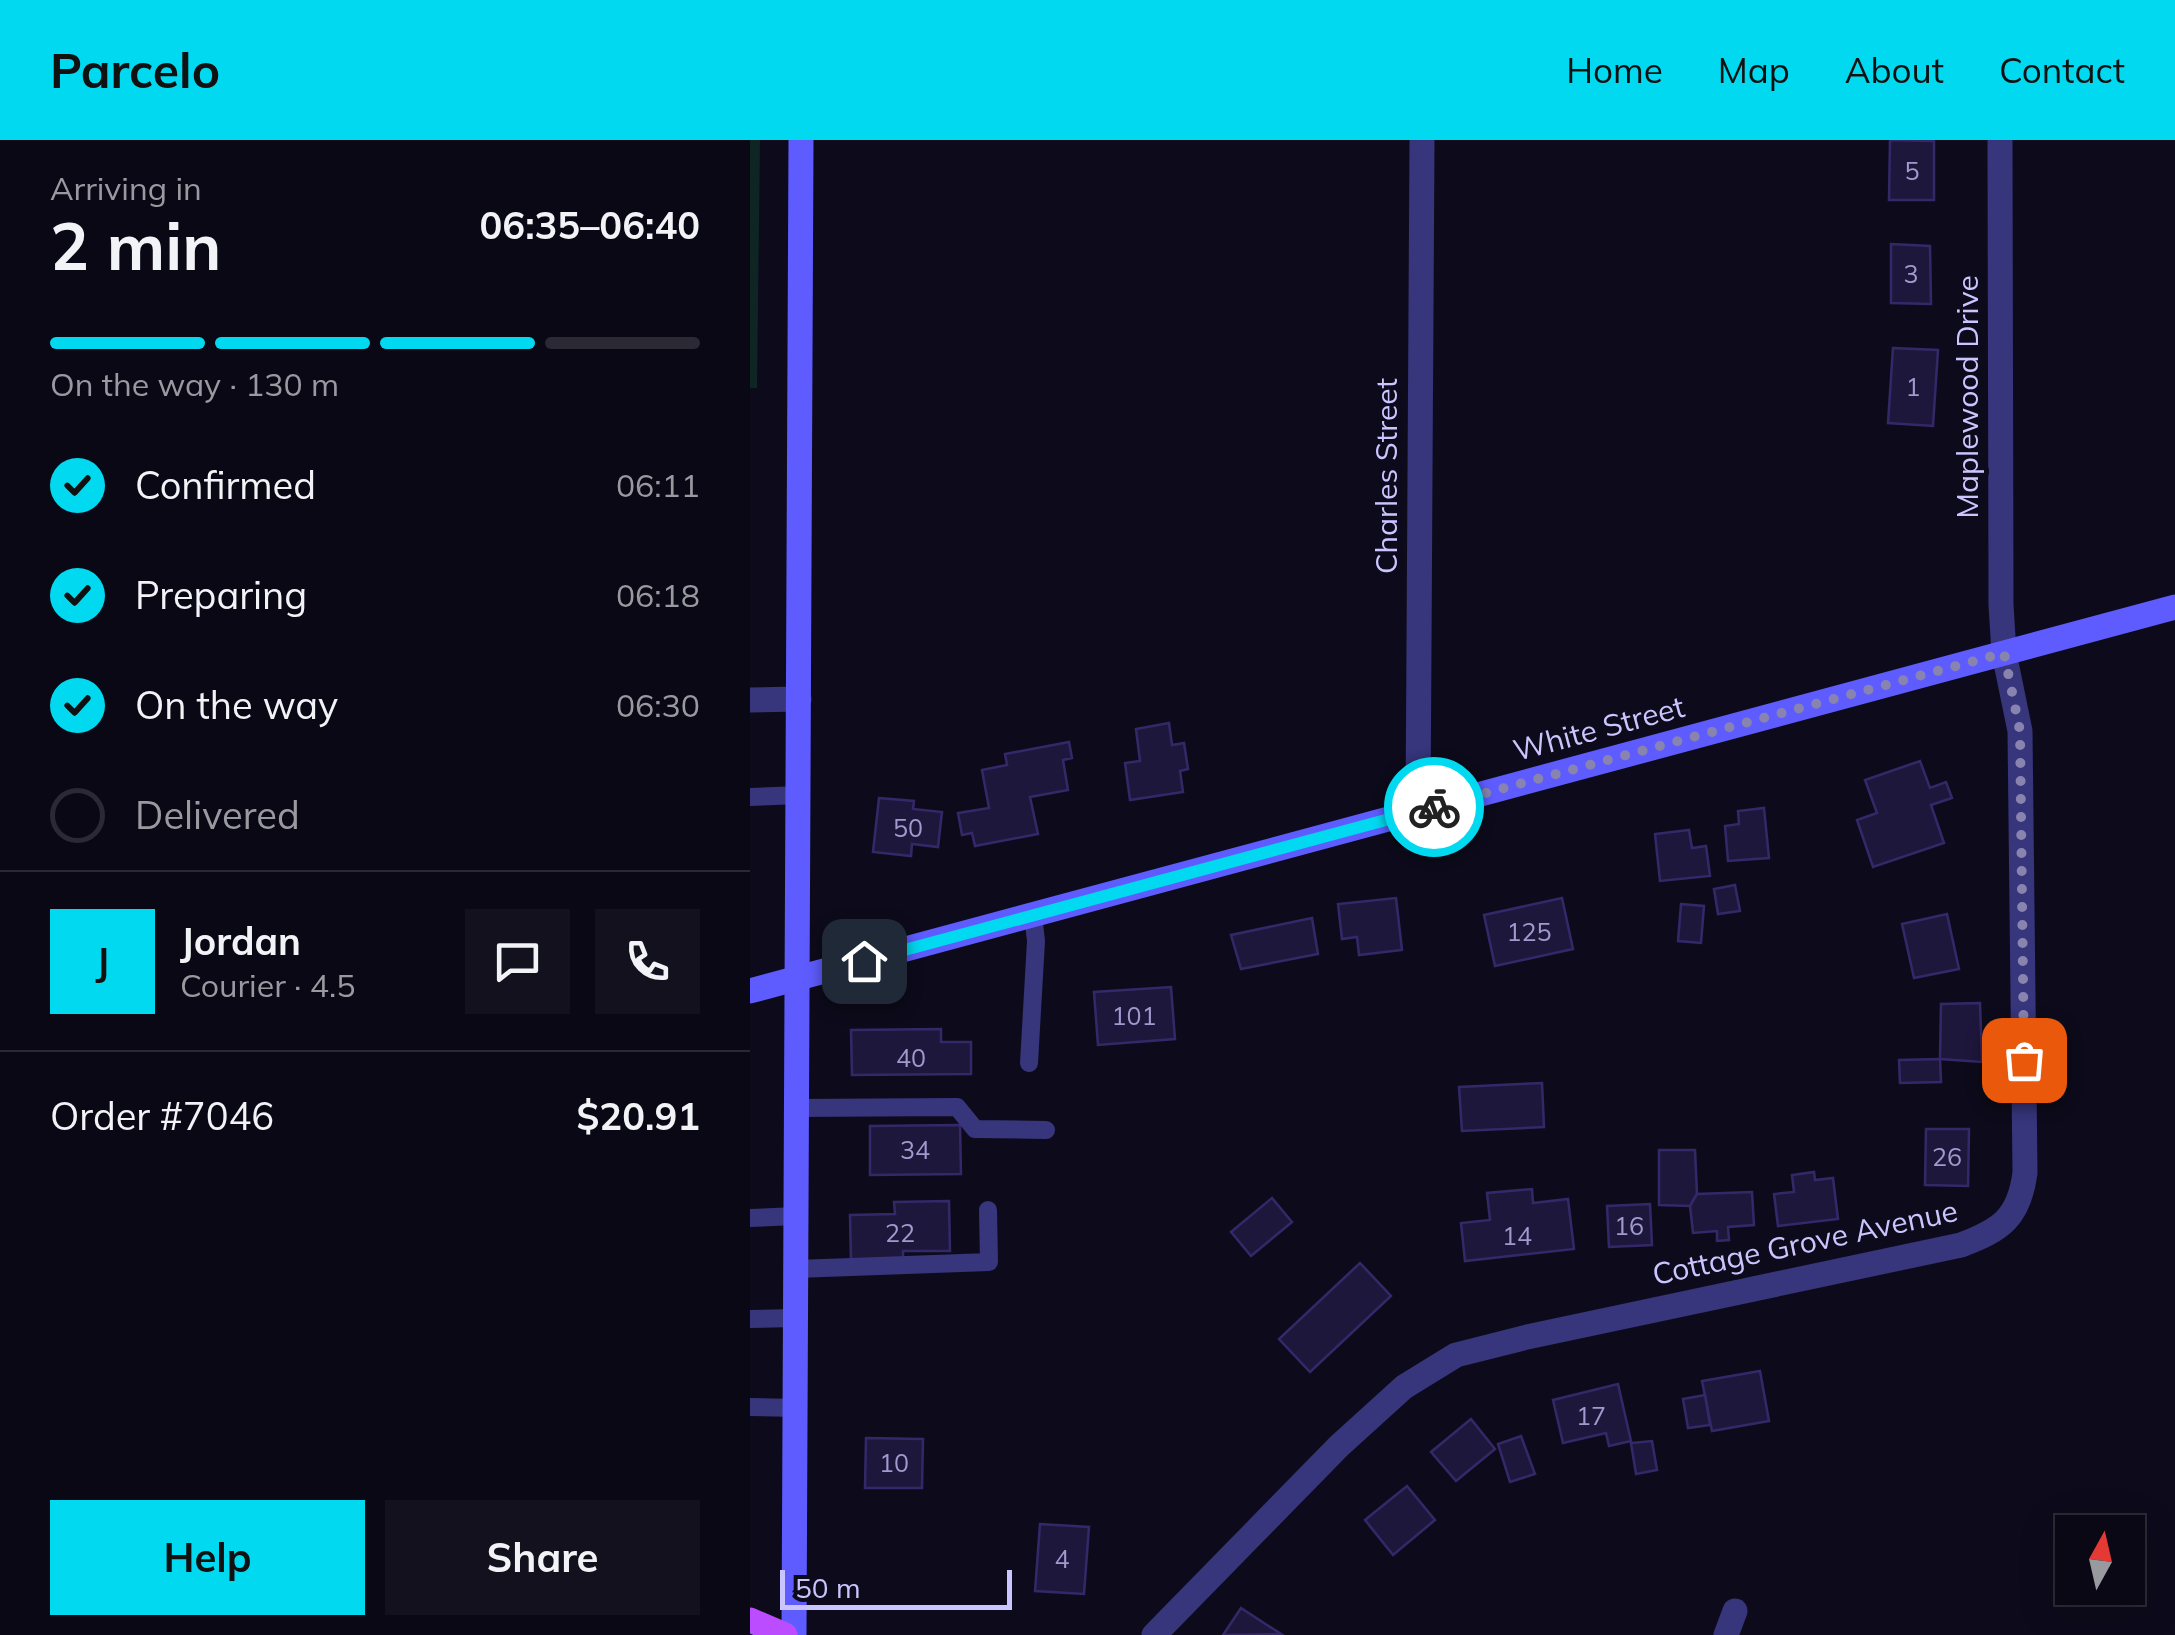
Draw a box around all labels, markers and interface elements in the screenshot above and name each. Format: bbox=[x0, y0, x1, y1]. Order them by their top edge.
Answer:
text: Parcelo bbox=[50, 40, 220, 100]
text: Home bbox=[1566, 48, 1663, 92]
text: Map bbox=[1718, 48, 1790, 92]
text: About bbox=[1845, 48, 1944, 92]
text: Contact bbox=[1999, 48, 2125, 92]
house number: 5 bbox=[1904, 155, 1920, 186]
text: Arriving in bbox=[50, 168, 202, 208]
text: 06:35–06:40 bbox=[480, 201, 700, 249]
text: 2 min bbox=[50, 205, 221, 286]
house number: 3 bbox=[1903, 258, 1919, 289]
street label: Maplewood Drive bbox=[1948, 275, 1986, 519]
text: On the way · 130 m bbox=[50, 364, 339, 404]
house number: 1 bbox=[1905, 371, 1921, 402]
street label: Charles Street bbox=[1367, 378, 1405, 574]
icon: check bbox=[50, 458, 105, 513]
text: Confirmed bbox=[135, 461, 316, 509]
text: 06:11 bbox=[616, 465, 700, 505]
icon: check bbox=[50, 568, 105, 623]
text: Preparing bbox=[135, 571, 307, 619]
text: 06:18 bbox=[616, 575, 700, 615]
icon: check bbox=[50, 678, 105, 733]
text: On the way bbox=[135, 681, 338, 729]
text: 06:30 bbox=[616, 685, 700, 725]
street label: White Street bbox=[1509, 687, 1688, 769]
courier bbox=[1384, 757, 1484, 857]
icon: bike bbox=[1407, 780, 1462, 835]
text: Delivered bbox=[135, 791, 300, 839]
house number: 50 bbox=[893, 812, 923, 843]
button: chat bbox=[465, 909, 570, 1014]
button: phone bbox=[595, 909, 700, 1014]
house number: 125 bbox=[1506, 916, 1552, 947]
text: Jordan bbox=[180, 917, 301, 965]
pin bbox=[822, 919, 907, 1004]
icon: home bbox=[837, 934, 892, 989]
text: J bbox=[96, 937, 109, 985]
text: Courier · 4.5 bbox=[180, 965, 356, 1005]
house number: 101 bbox=[1111, 1000, 1157, 1031]
pin bbox=[1982, 1018, 2067, 1103]
icon: bag bbox=[1997, 1033, 2052, 1088]
house number: 40 bbox=[896, 1042, 926, 1073]
text: Order #7046 bbox=[50, 1092, 274, 1140]
text: $20.91 bbox=[577, 1092, 700, 1140]
house number: 34 bbox=[900, 1134, 930, 1165]
house number: 26 bbox=[1932, 1141, 1962, 1172]
street label: Cottage Grove Avenue bbox=[1649, 1191, 1961, 1293]
house number: 16 bbox=[1614, 1210, 1644, 1241]
house number: 22 bbox=[885, 1217, 915, 1248]
house number: 14 bbox=[1502, 1220, 1532, 1251]
house number: 17 bbox=[1576, 1400, 1606, 1431]
house number: 10 bbox=[879, 1447, 909, 1478]
button: Help bbox=[50, 1500, 365, 1615]
button: Share bbox=[385, 1500, 700, 1615]
north arrow bbox=[2055, 1515, 2145, 1605]
map controls bbox=[2055, 1515, 2145, 1605]
house number: 4 bbox=[1054, 1543, 1070, 1574]
scale bar bbox=[780, 1565, 1012, 1610]
text: 50 m bbox=[795, 1570, 861, 1605]

